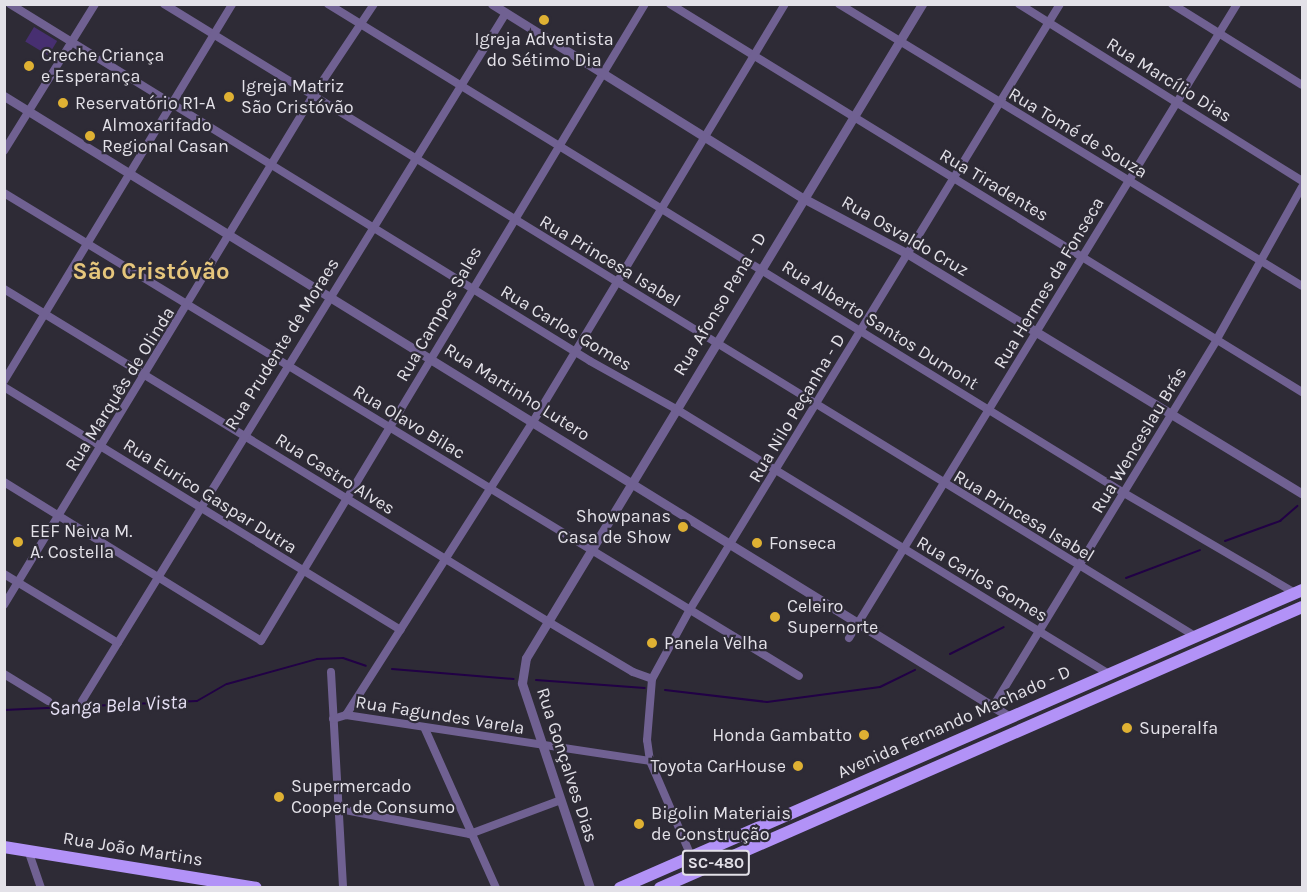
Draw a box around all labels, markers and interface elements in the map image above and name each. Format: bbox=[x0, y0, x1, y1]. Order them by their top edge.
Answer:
marker: Igreja Adventista do Sétimo Dia bbox=[537, 13, 551, 27]
place label: Igreja Adventista do Sétimo Dia bbox=[474, 29, 614, 72]
street label: Rua Marcílio Dias bbox=[1102, 33, 1236, 127]
place label: Creche Criança e Esperança bbox=[41, 45, 164, 88]
marker: Creche Criança e Esperança bbox=[22, 59, 36, 73]
place label: Igreja Matriz São Cristóvão bbox=[241, 76, 354, 118]
street label: Rua Tomé de Souza bbox=[1005, 83, 1151, 183]
marker: Igreja Matriz São Cristóvão bbox=[222, 90, 236, 104]
place label: Reservatório R1-A bbox=[75, 92, 216, 114]
marker: Reservatório R1-A bbox=[56, 96, 70, 110]
place label: Almoxarifado Regional Casan bbox=[102, 115, 229, 158]
marker: Almoxarifado Regional Casan bbox=[83, 129, 97, 143]
street label: Rua Tiradentes bbox=[936, 144, 1052, 226]
street label: Rua Osvaldo Cruz bbox=[838, 191, 972, 281]
street label: Rua Hermes da Fonseca bbox=[989, 193, 1109, 373]
street label: Rua Princesa Isabel bbox=[536, 210, 684, 312]
street label: Rua Afonso Pena - D bbox=[669, 228, 771, 380]
street label: Rua Campos Sales bbox=[392, 243, 486, 385]
street label: Rua Prudente de Moraes bbox=[220, 254, 344, 434]
street label: Rua Alberto Santos Dumont bbox=[778, 255, 982, 395]
district label: São Cristóvão bbox=[72, 258, 230, 286]
street label: Rua Carlos Gomes bbox=[497, 280, 635, 376]
street label: Rua Marquês de Olinda bbox=[61, 303, 179, 475]
street label: Rua Nilo Peçanha - D bbox=[744, 330, 850, 486]
street label: Rua Martinho Lutero bbox=[440, 338, 594, 446]
street label: Rua Wenceslau Brás bbox=[1087, 363, 1191, 517]
street label: Rua Olavo Bilac bbox=[349, 380, 469, 464]
street label: Rua Castro Alves bbox=[271, 429, 399, 519]
street label: Rua Eurico Gaspar Dutra bbox=[119, 434, 301, 558]
street label: Rua Princesa Isabel bbox=[950, 465, 1098, 567]
place label: Showpanas Casa de Show bbox=[558, 506, 671, 548]
marker: Showpanas Casa de Show bbox=[676, 520, 690, 534]
place label: EEF Neiva M. A. Costella bbox=[30, 521, 133, 564]
street label: Rua Carlos Gomes bbox=[913, 531, 1051, 627]
place label: Fonseca bbox=[769, 532, 837, 554]
marker: EEF Neiva M. A. Costella bbox=[11, 535, 25, 549]
marker: Fonseca bbox=[750, 536, 764, 550]
place label: Celeiro Supernorte bbox=[787, 596, 878, 638]
marker: Celeiro Supernorte bbox=[768, 610, 782, 624]
place label: Panela Velha bbox=[664, 632, 768, 654]
marker: Panela Velha bbox=[645, 636, 659, 650]
street label: Avenida Fernando Machado - D bbox=[834, 661, 1074, 783]
street label: Rua Gonçalves Dias bbox=[532, 685, 602, 845]
water label: Sanga Bela Vista bbox=[48, 689, 188, 721]
street label: Rua Fagundes Varela bbox=[354, 691, 526, 739]
place label: Superalfa bbox=[1139, 717, 1218, 739]
marker: Superalfa bbox=[1120, 721, 1134, 735]
place label: Honda Gambatto bbox=[712, 724, 852, 746]
marker: Honda Gambatto bbox=[857, 728, 871, 742]
place label: Toyota CarHouse bbox=[650, 755, 786, 777]
marker: Toyota CarHouse bbox=[791, 759, 805, 773]
place label: Supermercado Cooper de Consumo bbox=[291, 776, 455, 818]
marker: Supermercado Cooper de Consumo bbox=[272, 790, 286, 804]
place label: Bigolin Materiais de Construção bbox=[651, 803, 791, 846]
marker: Bigolin Materiais de Construção bbox=[632, 817, 646, 831]
street label: Rua João Martins bbox=[62, 827, 204, 871]
road number: SC-480 bbox=[682, 850, 750, 876]

